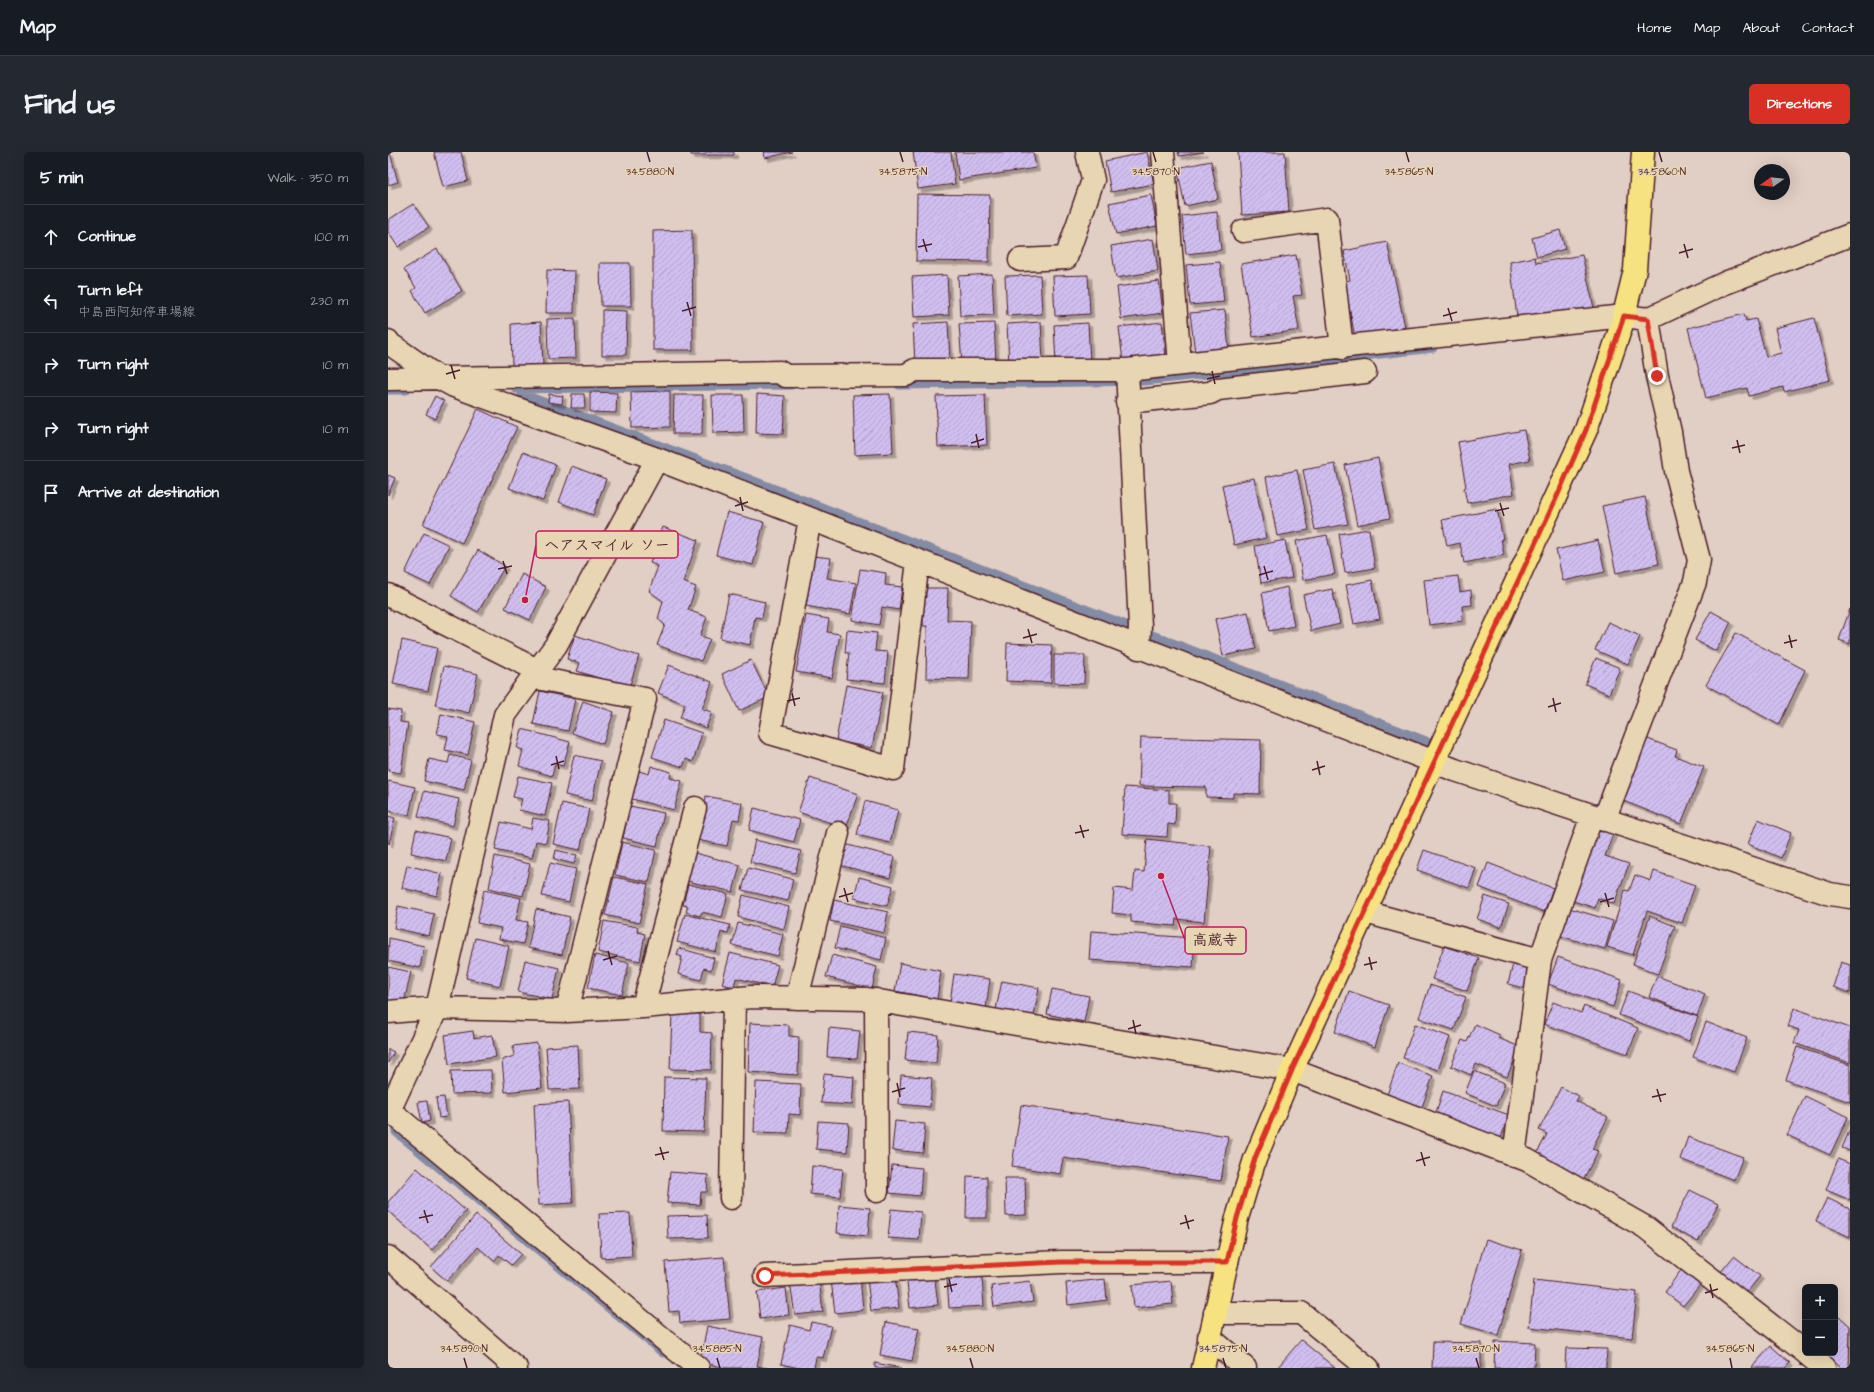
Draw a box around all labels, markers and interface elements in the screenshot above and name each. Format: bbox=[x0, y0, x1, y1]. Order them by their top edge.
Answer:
text: Map bbox=[20, 14, 56, 41]
text: Home bbox=[1637, 18, 1672, 38]
text: Map bbox=[1694, 18, 1720, 38]
text: About bbox=[1742, 18, 1780, 38]
text: Contact bbox=[1802, 18, 1854, 38]
button: Directions bbox=[1749, 84, 1850, 124]
text: Find us bbox=[24, 85, 115, 124]
north arrow bbox=[1754, 164, 1790, 200]
text: 34.5880°N bbox=[626, 165, 674, 179]
text: 34.5875°N bbox=[879, 165, 927, 179]
text: 34.5870°N bbox=[1132, 165, 1180, 179]
text: 34.5865°N bbox=[1385, 165, 1433, 179]
text: 34.5860°N bbox=[1638, 165, 1686, 179]
text: 5 min bbox=[40, 166, 83, 190]
text: Walk · 350 m bbox=[268, 169, 348, 187]
icon: ahead bbox=[40, 226, 62, 248]
text: Continue bbox=[78, 226, 136, 247]
text: 100 m bbox=[315, 228, 348, 246]
text: Turn left bbox=[78, 280, 142, 301]
icon: left bbox=[40, 290, 62, 312]
text: 230 m bbox=[310, 292, 348, 310]
text: 中島西阿知停車場線 bbox=[78, 303, 195, 321]
icon: right bbox=[40, 354, 62, 376]
text: Turn right bbox=[78, 354, 149, 375]
text: 10 m bbox=[323, 356, 348, 374]
route end bbox=[1648, 367, 1666, 385]
icon: right bbox=[40, 418, 62, 440]
text: Turn right bbox=[78, 418, 149, 439]
text: 10 m bbox=[323, 420, 348, 438]
icon: arrive bbox=[40, 482, 62, 504]
text: Arrive at destination bbox=[78, 482, 219, 503]
callout: ヘアスマイル ソー bbox=[536, 531, 678, 558]
text: ヘアスマイル ソー bbox=[544, 535, 670, 556]
callout: 高蔵寺 bbox=[1185, 927, 1246, 954]
text: 高蔵寺 bbox=[1192, 930, 1238, 951]
route start bbox=[756, 1267, 774, 1285]
map controls bbox=[1802, 1284, 1838, 1356]
button: + bbox=[1802, 1284, 1838, 1320]
button: − bbox=[1802, 1320, 1838, 1356]
text: 34.5890°N bbox=[440, 1342, 488, 1356]
text: 34.5885°N bbox=[693, 1342, 741, 1356]
text: 34.5880°N bbox=[946, 1342, 994, 1356]
text: 34.5875°N bbox=[1199, 1342, 1247, 1356]
text: 34.5870°N bbox=[1452, 1342, 1500, 1356]
text: 34.5865°N bbox=[1706, 1342, 1754, 1356]

